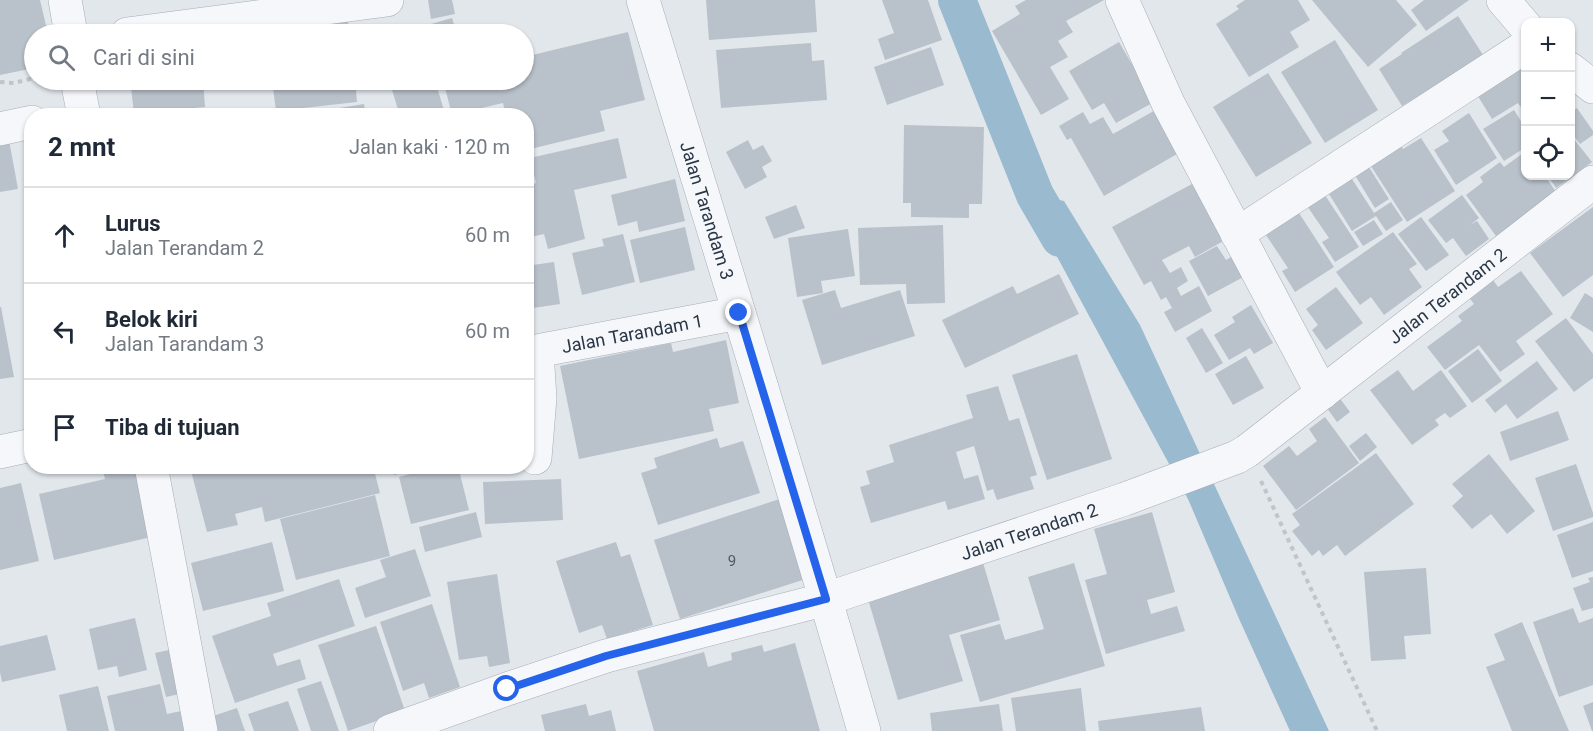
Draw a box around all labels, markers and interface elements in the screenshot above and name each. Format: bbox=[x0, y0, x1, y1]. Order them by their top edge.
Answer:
map controls bbox=[1521, 18, 1575, 180]
button: + bbox=[1521, 18, 1575, 72]
search box bbox=[24, 24, 534, 90]
icon: search bbox=[45, 41, 78, 74]
text: Cari di sini bbox=[93, 45, 195, 70]
button: − bbox=[1521, 72, 1575, 126]
button: locate bbox=[1521, 126, 1575, 180]
text: 2 mnt bbox=[48, 132, 115, 162]
text: Jalan kaki · 120 m bbox=[349, 135, 510, 159]
street label: Jalan Tarandam 3 bbox=[676, 139, 739, 282]
text: Lurus bbox=[105, 211, 161, 236]
icon: ahead bbox=[48, 219, 81, 252]
text: 60 m bbox=[465, 223, 510, 247]
text: Jalan Terandam 2 bbox=[105, 236, 264, 260]
street label: Jalan Terandam 2 bbox=[1384, 243, 1510, 348]
route end bbox=[725, 299, 751, 325]
text: Belok kiri bbox=[105, 307, 198, 332]
street label: Jalan Tarandam 1 bbox=[560, 310, 705, 357]
icon: left bbox=[48, 315, 81, 348]
text: 60 m bbox=[465, 319, 510, 343]
text: Jalan Tarandam 3 bbox=[105, 332, 264, 356]
icon: arrive bbox=[48, 411, 81, 444]
text: Tiba di tujuan bbox=[105, 415, 240, 440]
street label: Jalan Terandam 2 bbox=[958, 498, 1100, 564]
house number: 9 bbox=[728, 552, 736, 570]
route start bbox=[493, 675, 519, 701]

